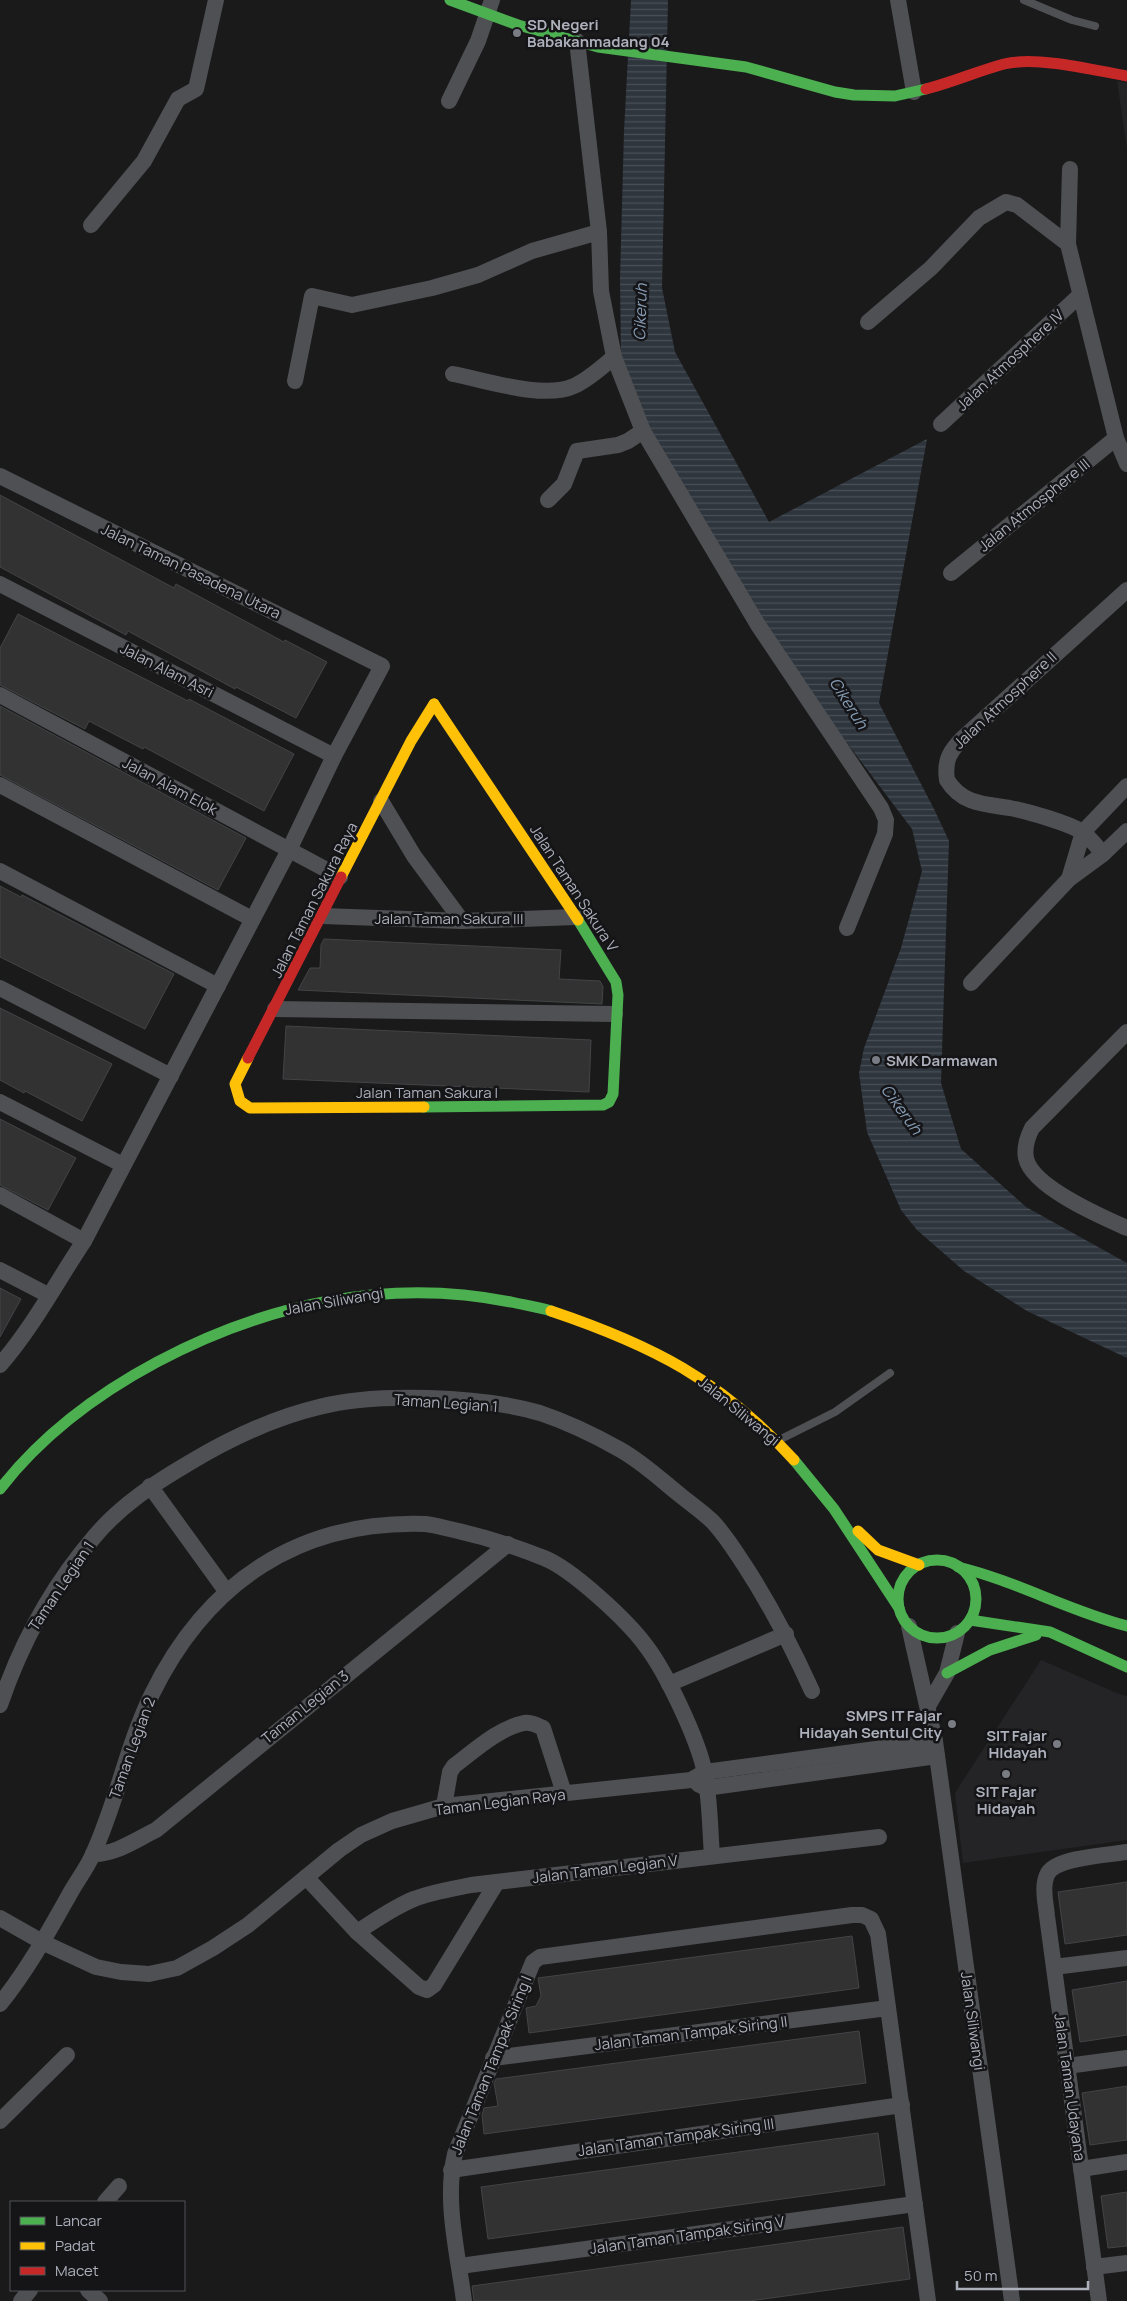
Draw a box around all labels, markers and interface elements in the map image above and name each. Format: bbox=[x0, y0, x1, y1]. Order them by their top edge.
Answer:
place label: SD Negeri Babakanmadang 04 bbox=[527, 14, 670, 52]
marker: SD Negeri Babakanmadang 04 bbox=[511, 27, 523, 39]
water label: Cikeruh bbox=[628, 283, 652, 341]
street label: Jalan Atmosphere IV bbox=[952, 305, 1068, 415]
street label: Jalan Atmosphere III bbox=[974, 454, 1094, 556]
street label: Jalan Taman Pasadena Utara bbox=[98, 518, 284, 624]
street label: Jalan Alam Asri bbox=[117, 637, 217, 703]
street label: Jalan Atmosphere II bbox=[949, 647, 1061, 753]
water label: Cikeruh bbox=[825, 673, 874, 733]
street label: Jalan Alam Elok bbox=[119, 752, 222, 820]
street label: Jalan Taman Sakura Raya bbox=[266, 819, 362, 981]
street label: Jalan Taman Sakura V bbox=[525, 820, 623, 956]
street label: Jalan Taman Sakura III bbox=[374, 908, 524, 929]
place label: SMK Darmawan bbox=[886, 1050, 998, 1071]
marker: SMK Darmawan bbox=[870, 1054, 882, 1066]
water label: Cikeruh bbox=[876, 1079, 928, 1139]
street label: Jalan Taman Sakura I bbox=[356, 1082, 498, 1103]
street label: Jalan Siliwangi bbox=[283, 1282, 385, 1320]
street label: Jalan Siliwangi bbox=[694, 1372, 784, 1450]
street label: Taman Legian 1 bbox=[393, 1389, 499, 1417]
street label: Taman Legian 1 bbox=[23, 1537, 99, 1635]
street label: Taman Legian 3 bbox=[257, 1665, 353, 1749]
street label: Taman Legian 2 bbox=[104, 1694, 160, 1802]
place label: SMPS IT Fajar Hidayah Sentul City bbox=[799, 1705, 943, 1743]
marker: SMPS IT Fajar Hidayah Sentul City bbox=[946, 1718, 958, 1730]
place label: SIT Fajar HIdayah bbox=[986, 1725, 1047, 1763]
marker: SIT Fajar HIdayah bbox=[1051, 1738, 1063, 1750]
marker: SIT Fajar Hidayah bbox=[1000, 1768, 1012, 1780]
place label: SIT Fajar Hidayah bbox=[976, 1781, 1036, 1819]
street label: Taman Legian Raya bbox=[433, 1784, 567, 1820]
street label: Jalan Taman Legian V bbox=[531, 1850, 679, 1888]
street label: Jalan Siliwangi bbox=[956, 1970, 990, 2072]
street label: Jalan Taman Tampak Siring I bbox=[446, 1973, 536, 2157]
street label: Jalan Taman Tampak Siring II bbox=[593, 2011, 789, 2055]
street label: Jalan Taman Udayana bbox=[1049, 2012, 1091, 2162]
street label: Jalan Taman Tampak Siring III bbox=[577, 2113, 775, 2161]
legend bbox=[10, 2201, 185, 2291]
text: Lancar bbox=[55, 2210, 102, 2231]
street label: Jalan Taman Tampak Siring V bbox=[588, 2211, 786, 2259]
text: Padat bbox=[55, 2235, 95, 2256]
scale bar bbox=[957, 2258, 1088, 2290]
text: Macet bbox=[55, 2260, 99, 2281]
text: 50 m bbox=[964, 2265, 998, 2286]

